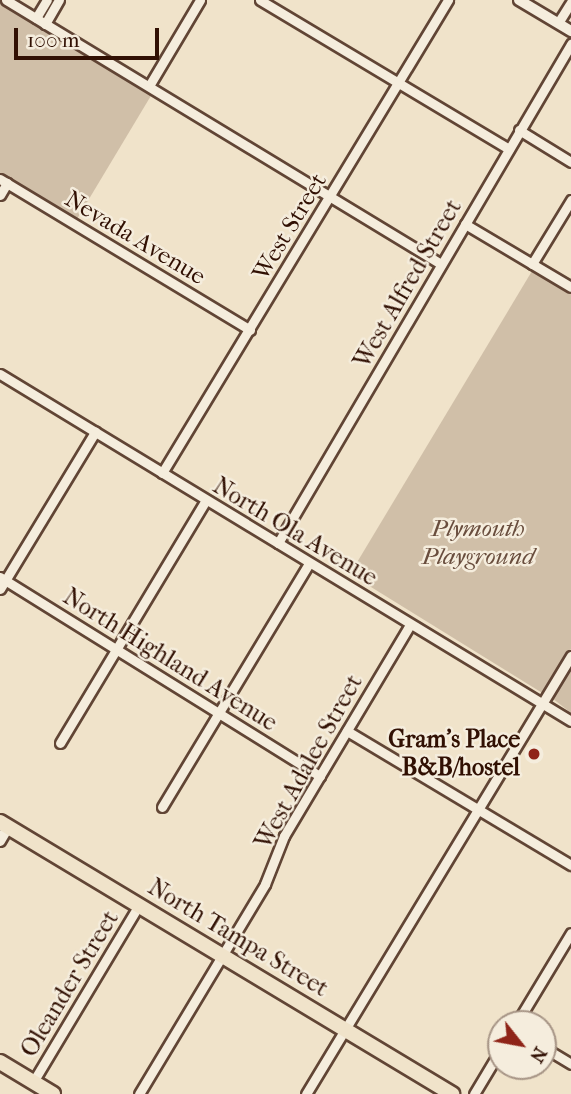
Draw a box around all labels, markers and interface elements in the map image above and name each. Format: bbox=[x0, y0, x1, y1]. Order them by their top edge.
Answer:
scale bar bbox=[18, 14, 163, 58]
text: 100 m bbox=[27, 28, 80, 52]
street label: West Street bbox=[247, 168, 333, 286]
street label: Nevada Avenue bbox=[59, 185, 211, 291]
street label: West Alfred Street bbox=[348, 195, 468, 373]
street label: North Ola Avenue bbox=[208, 472, 382, 592]
park label: Plymouth Playground bbox=[422, 515, 534, 571]
street label: North Highland Avenue bbox=[58, 582, 282, 738]
street label: West Adalee Street bbox=[249, 670, 369, 854]
place label: Gram’s Place B&B/hostel bbox=[388, 726, 520, 782]
marker: Gram’s Place B&B/hostel bbox=[526, 746, 542, 762]
street label: North Tampa Street bbox=[143, 873, 333, 1003]
street label: Oleander Street bbox=[15, 905, 125, 1063]
north arrow bbox=[487, 1010, 557, 1080]
text: N bbox=[525, 1043, 551, 1067]

